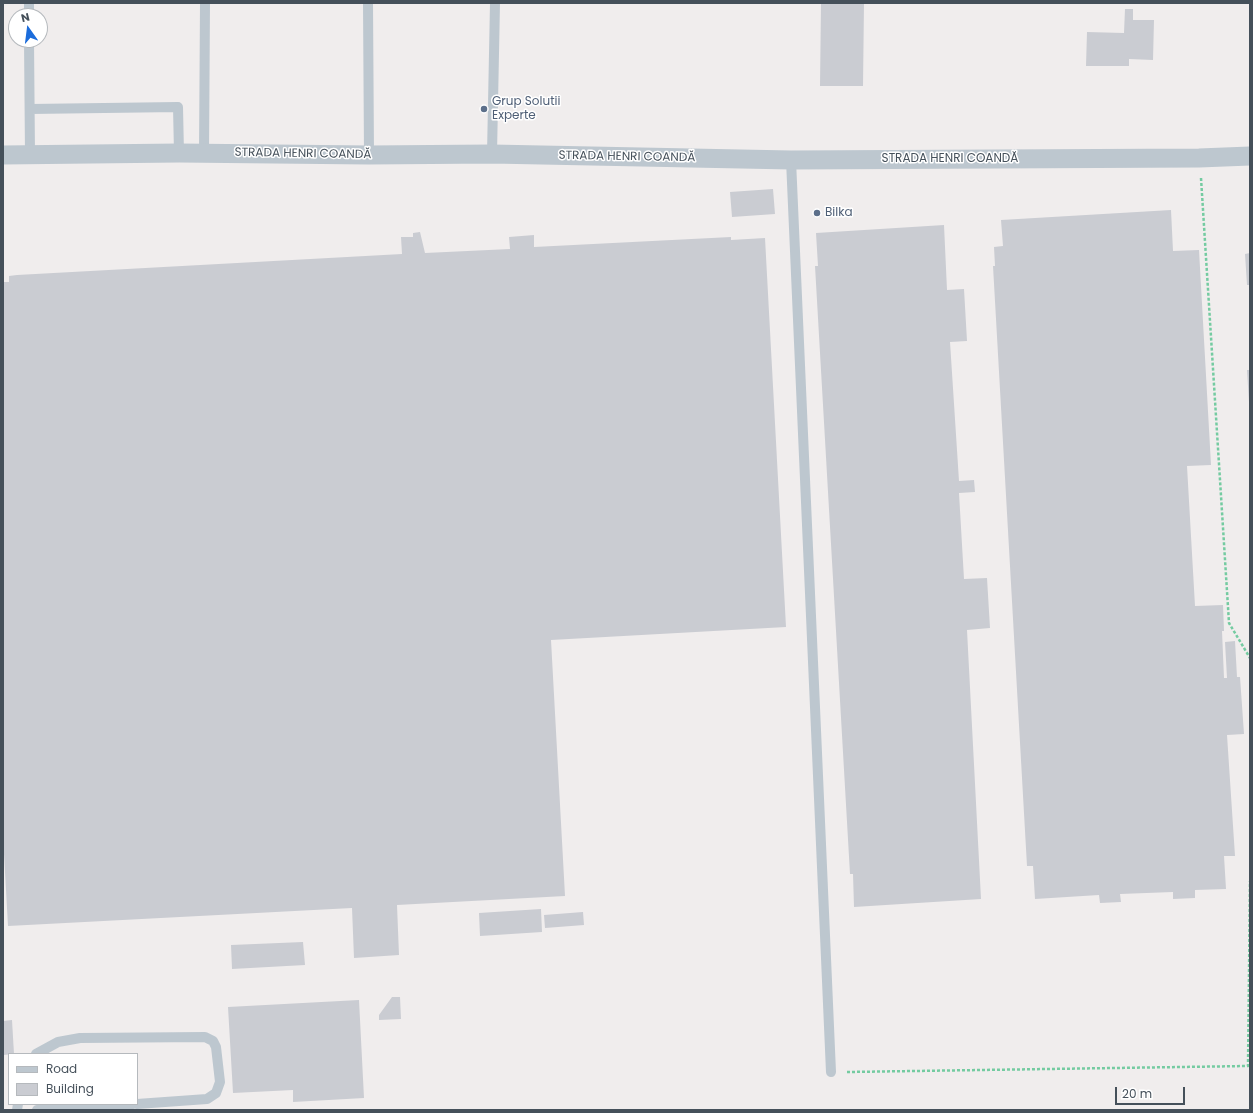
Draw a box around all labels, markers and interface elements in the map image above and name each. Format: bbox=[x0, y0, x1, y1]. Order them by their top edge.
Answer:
north arrow bbox=[8, 8, 48, 48]
text: N bbox=[19, 9, 31, 26]
place label: Grup Solutii Experte bbox=[492, 95, 560, 123]
marker: Grup Solutii Experte bbox=[479, 104, 489, 114]
street label: STRADA HENRI COANDĂ bbox=[234, 146, 372, 162]
street label: STRADA HENRI COANDĂ bbox=[558, 149, 696, 165]
street label: STRADA HENRI COANDĂ bbox=[882, 152, 1018, 166]
place label: Bilka bbox=[825, 206, 853, 220]
marker: Bilka bbox=[812, 208, 822, 218]
legend bbox=[8, 1053, 138, 1105]
text: Road bbox=[46, 1060, 77, 1077]
scale bar bbox=[1117, 1079, 1187, 1105]
text: Building bbox=[46, 1080, 94, 1097]
text: 20 m bbox=[1122, 1085, 1152, 1102]

